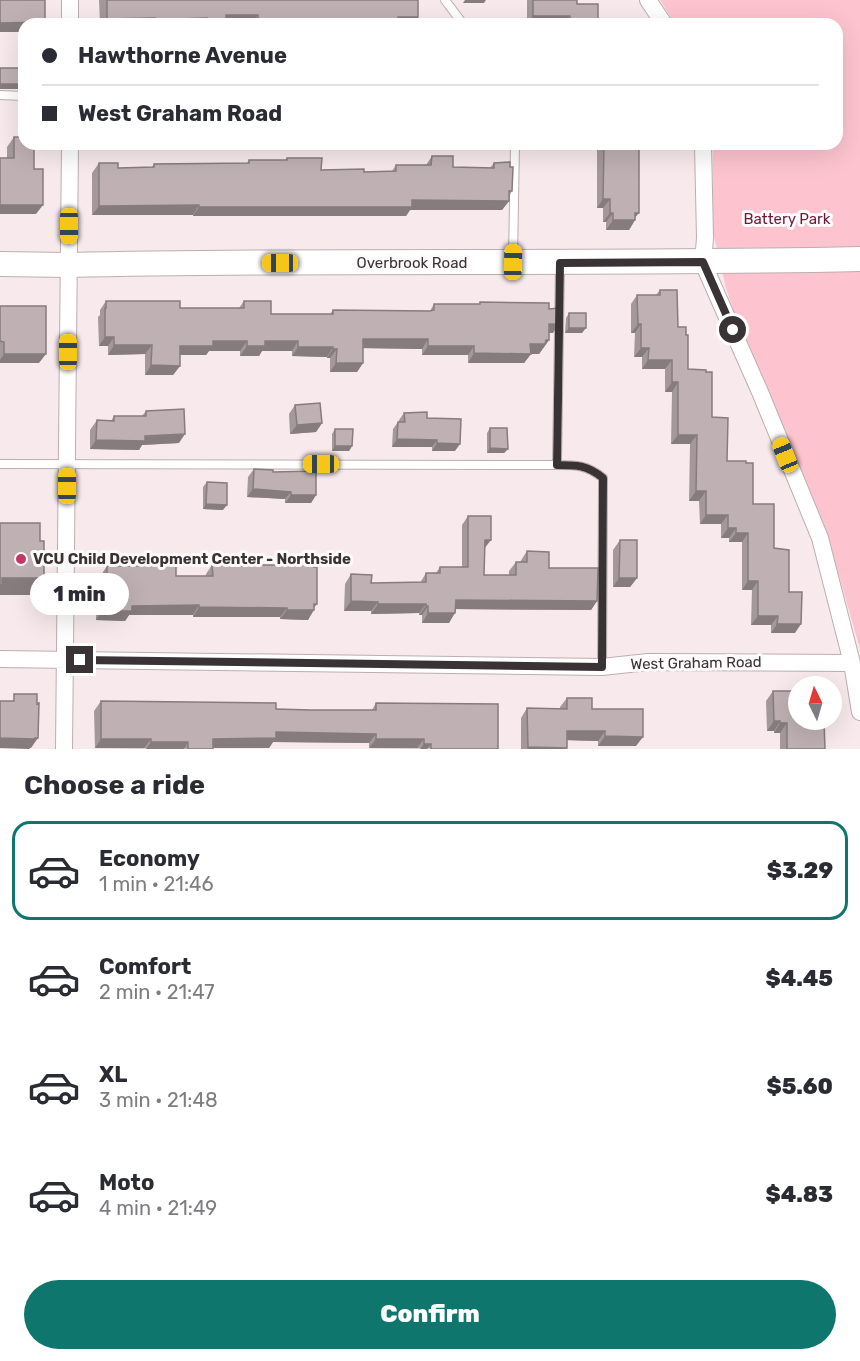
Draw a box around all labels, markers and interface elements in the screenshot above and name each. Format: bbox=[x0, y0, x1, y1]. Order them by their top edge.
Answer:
text: Hawthorne Avenue bbox=[78, 42, 287, 69]
text: West Graham Road bbox=[78, 100, 282, 127]
car bbox=[60, 208, 78, 244]
park label: Battery Park bbox=[744, 210, 831, 228]
car bbox=[504, 244, 522, 280]
car bbox=[262, 254, 298, 272]
street label: Overbrook Road bbox=[357, 254, 467, 272]
route start bbox=[719, 316, 746, 343]
car bbox=[59, 334, 77, 370]
car bbox=[770, 435, 800, 475]
car bbox=[303, 455, 339, 473]
car bbox=[58, 468, 76, 504]
place label: VCU Child Development Center - Northside bbox=[33, 550, 351, 568]
marker: VCU Child Development Center - Northside bbox=[14, 552, 28, 566]
callout: 1 min bbox=[31, 573, 130, 615]
text: 1 min bbox=[53, 582, 106, 606]
route end bbox=[66, 646, 93, 673]
street label: West Graham Road bbox=[630, 653, 762, 673]
north arrow bbox=[788, 676, 842, 730]
map controls bbox=[788, 676, 842, 730]
text: Choose a ride bbox=[24, 769, 205, 801]
icon: car bbox=[27, 844, 81, 898]
text: Economy bbox=[99, 845, 200, 872]
text: $3.29 bbox=[767, 857, 833, 884]
text: 1 min · 21:46 bbox=[99, 872, 214, 896]
icon: car bbox=[27, 952, 81, 1006]
text: Comfort bbox=[99, 953, 191, 980]
text: $4.45 bbox=[766, 965, 833, 992]
text: 2 min · 21:47 bbox=[99, 980, 215, 1004]
icon: car bbox=[27, 1060, 81, 1114]
text: XL bbox=[99, 1061, 127, 1088]
text: $5.60 bbox=[767, 1073, 833, 1100]
text: 3 min · 21:48 bbox=[99, 1088, 218, 1112]
icon: car bbox=[27, 1168, 81, 1222]
text: Moto bbox=[99, 1169, 154, 1196]
text: $4.83 bbox=[765, 1181, 833, 1208]
text: 4 min · 21:49 bbox=[99, 1196, 217, 1220]
button: Confirm bbox=[24, 1280, 836, 1349]

